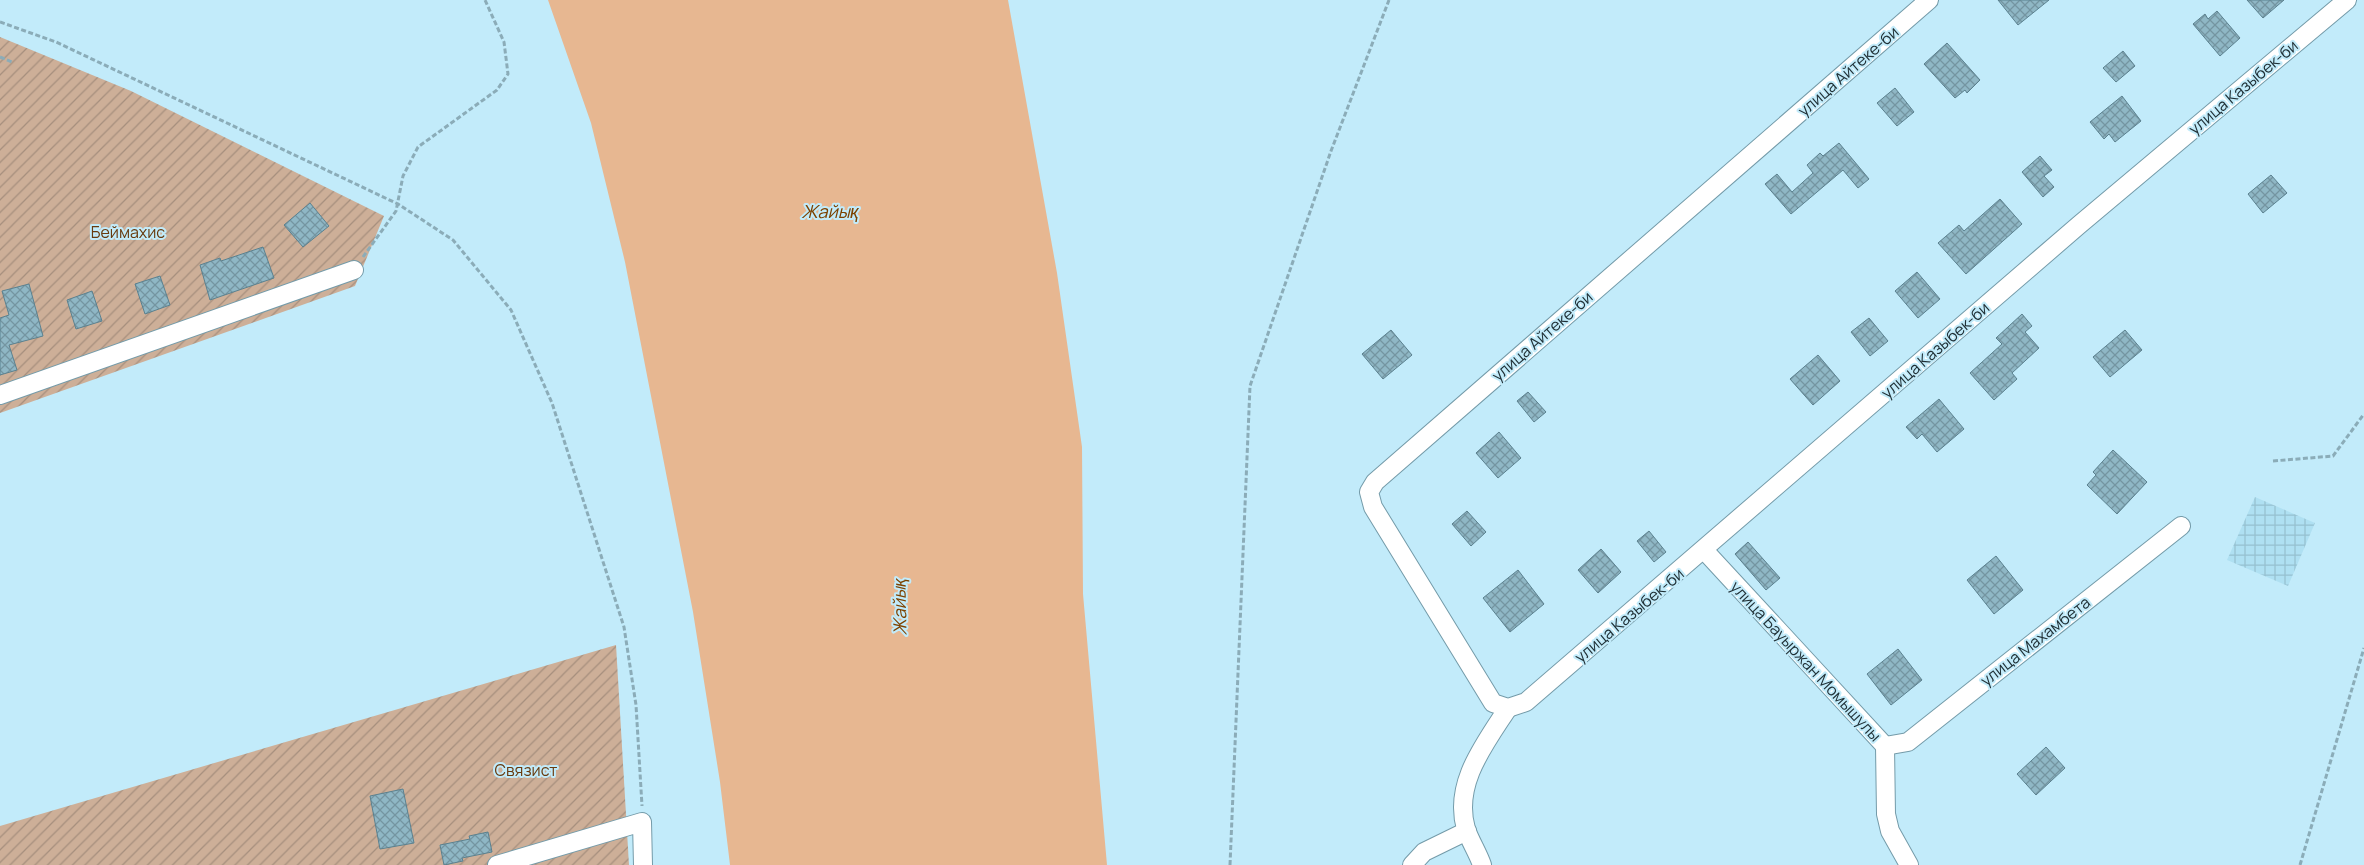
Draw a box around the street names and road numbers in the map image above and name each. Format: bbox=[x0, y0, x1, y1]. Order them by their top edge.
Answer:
street label: улица Айтеке-би bbox=[1793, 21, 1903, 121]
street label: улица Казыбек-би bbox=[2183, 35, 2303, 139]
street label: улица Айтеке-би bbox=[1487, 286, 1597, 386]
street label: улица Казыбек-би bbox=[1876, 297, 1994, 403]
street label: улица Казыбек-би bbox=[1569, 563, 1689, 667]
street label: улица Бауыржан Момышулы bbox=[1726, 576, 1886, 746]
street label: улица Махамбета bbox=[1975, 591, 2095, 691]

